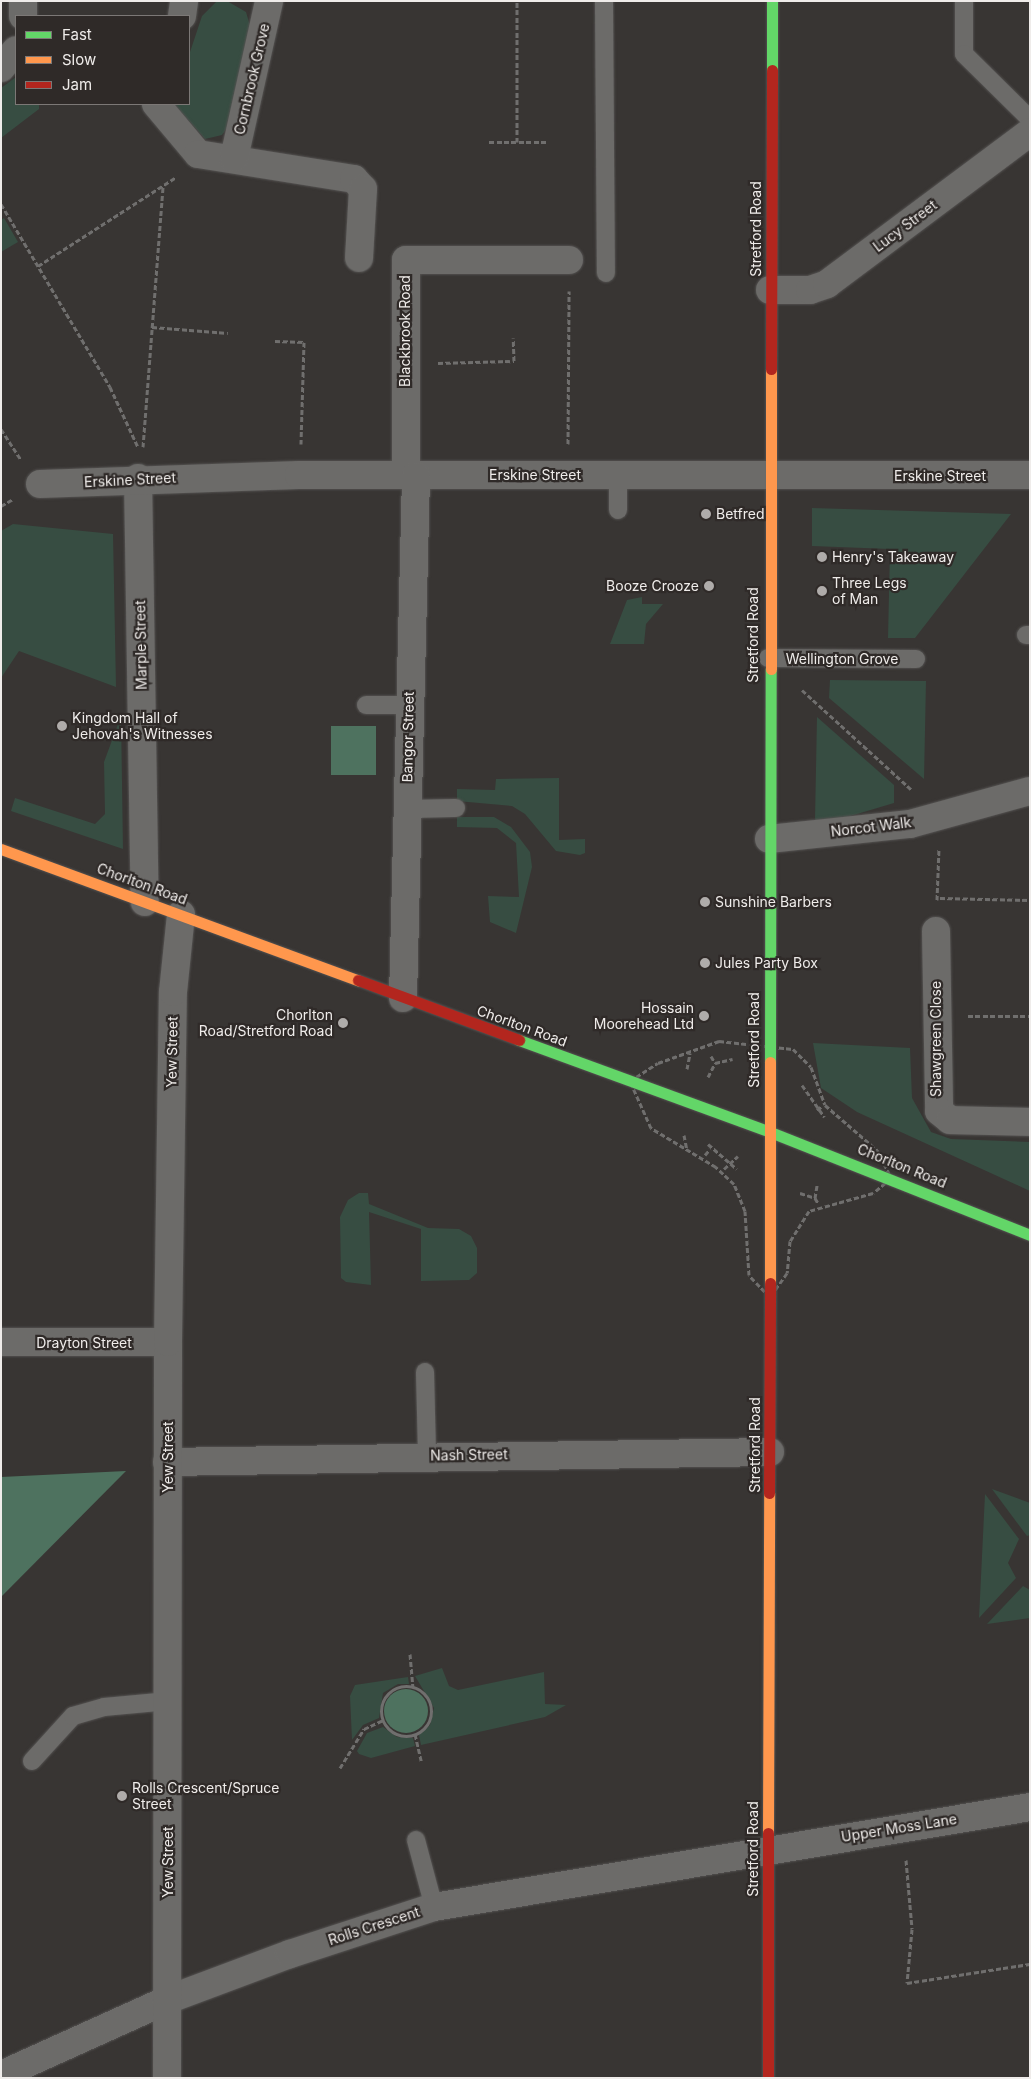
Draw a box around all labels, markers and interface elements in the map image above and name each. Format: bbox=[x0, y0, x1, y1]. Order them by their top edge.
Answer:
legend bbox=[15, 15, 190, 105]
street label: Cornbrook Grove bbox=[231, 22, 273, 136]
text: Fast bbox=[62, 25, 92, 44]
text: Slow bbox=[62, 50, 96, 69]
text: Jam bbox=[62, 75, 92, 94]
street label: Stretford Road bbox=[748, 181, 764, 277]
street label: Lucy Street bbox=[870, 197, 940, 255]
street label: Blackbrook Road bbox=[397, 275, 413, 387]
street label: Erskine Street bbox=[489, 467, 581, 483]
street label: Erskine Street bbox=[894, 468, 986, 484]
street label: Erskine Street bbox=[84, 469, 176, 491]
place label: Betfred bbox=[716, 506, 765, 522]
marker: Betfred bbox=[700, 508, 712, 520]
place label: Henry's Takeaway bbox=[832, 549, 954, 565]
marker: Henry's Takeaway bbox=[816, 551, 828, 563]
place label: Three Legs of Man bbox=[832, 575, 907, 608]
place label: Booze Crooze bbox=[606, 578, 699, 594]
marker: Booze Crooze bbox=[703, 580, 715, 592]
marker: Three Legs of Man bbox=[816, 585, 828, 597]
street label: Stretford Road bbox=[745, 587, 761, 683]
street label: Marple Street bbox=[132, 600, 150, 690]
street label: Wellington Grove bbox=[786, 651, 898, 667]
street label: Bangor Street bbox=[399, 691, 417, 783]
place label: Kingdom Hall of Jehovah's Witnesses bbox=[72, 710, 213, 742]
marker: Kingdom Hall of Jehovah's Witnesses bbox=[56, 720, 68, 732]
street label: Norcot Walk bbox=[830, 814, 912, 840]
street label: Chorlton Road bbox=[95, 860, 189, 908]
place label: Sunshine Barbers bbox=[715, 894, 832, 910]
marker: Sunshine Barbers bbox=[699, 896, 711, 908]
place label: Jules Party Box bbox=[715, 955, 818, 971]
marker: Jules Party Box bbox=[699, 957, 711, 969]
street label: Shawgreen Close bbox=[928, 981, 944, 1097]
street label: Stretford Road bbox=[746, 992, 762, 1088]
place label: Hossain Moorehead Ltd bbox=[594, 1000, 694, 1032]
street label: Chorlton Road bbox=[475, 1002, 569, 1050]
place label: Chorlton Road/Stretford Road bbox=[199, 1007, 333, 1040]
marker: Hossain Moorehead Ltd bbox=[698, 1010, 710, 1022]
street label: Yew Street bbox=[163, 1016, 181, 1088]
marker: Chorlton Road/Stretford Road bbox=[337, 1017, 349, 1029]
street label: Chorlton Road bbox=[855, 1140, 949, 1192]
street label: Drayton Street bbox=[36, 1335, 132, 1351]
street label: Stretford Road bbox=[747, 1397, 763, 1493]
street label: Yew Street bbox=[160, 1421, 176, 1493]
street label: Nash Street bbox=[430, 1446, 508, 1464]
place label: Rolls Crescent/Spruce Street bbox=[132, 1780, 279, 1812]
marker: Rolls Crescent/Spruce Street bbox=[116, 1790, 128, 1802]
street label: Stretford Road bbox=[745, 1801, 761, 1897]
street label: Upper Moss Lane bbox=[840, 1811, 958, 1845]
street label: Yew Street bbox=[160, 1826, 176, 1898]
street label: Rolls Crescent bbox=[326, 1903, 422, 1949]

